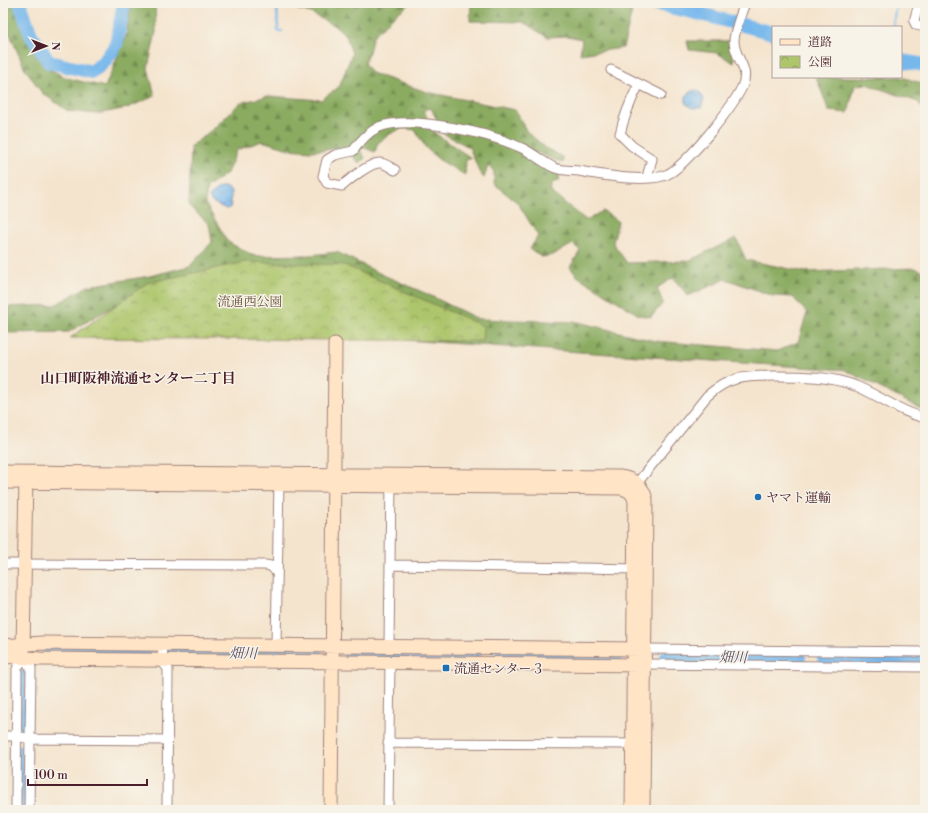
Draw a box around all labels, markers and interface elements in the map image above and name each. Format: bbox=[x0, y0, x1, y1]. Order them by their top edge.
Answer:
north arrow bbox=[26, 26, 66, 66]
legend bbox=[772, 26, 902, 78]
text: 道路 bbox=[808, 35, 832, 50]
text: N bbox=[48, 42, 62, 51]
text: 公園 bbox=[808, 55, 832, 70]
park label: 流通西公園 bbox=[217, 294, 283, 310]
district label: 山口町阪神流通センター二丁目 bbox=[40, 370, 236, 388]
place label: ヤマト運輸 bbox=[766, 490, 831, 506]
marker: ヤマト運輸 bbox=[753, 492, 763, 502]
water label: 畑川 bbox=[229, 645, 259, 663]
water label: 畑川 bbox=[719, 649, 749, 667]
place label: 流通センター３ bbox=[454, 661, 544, 677]
marker: 流通センター３ bbox=[441, 663, 451, 673]
scale bar bbox=[28, 761, 147, 787]
text: 100 m bbox=[34, 768, 68, 783]

